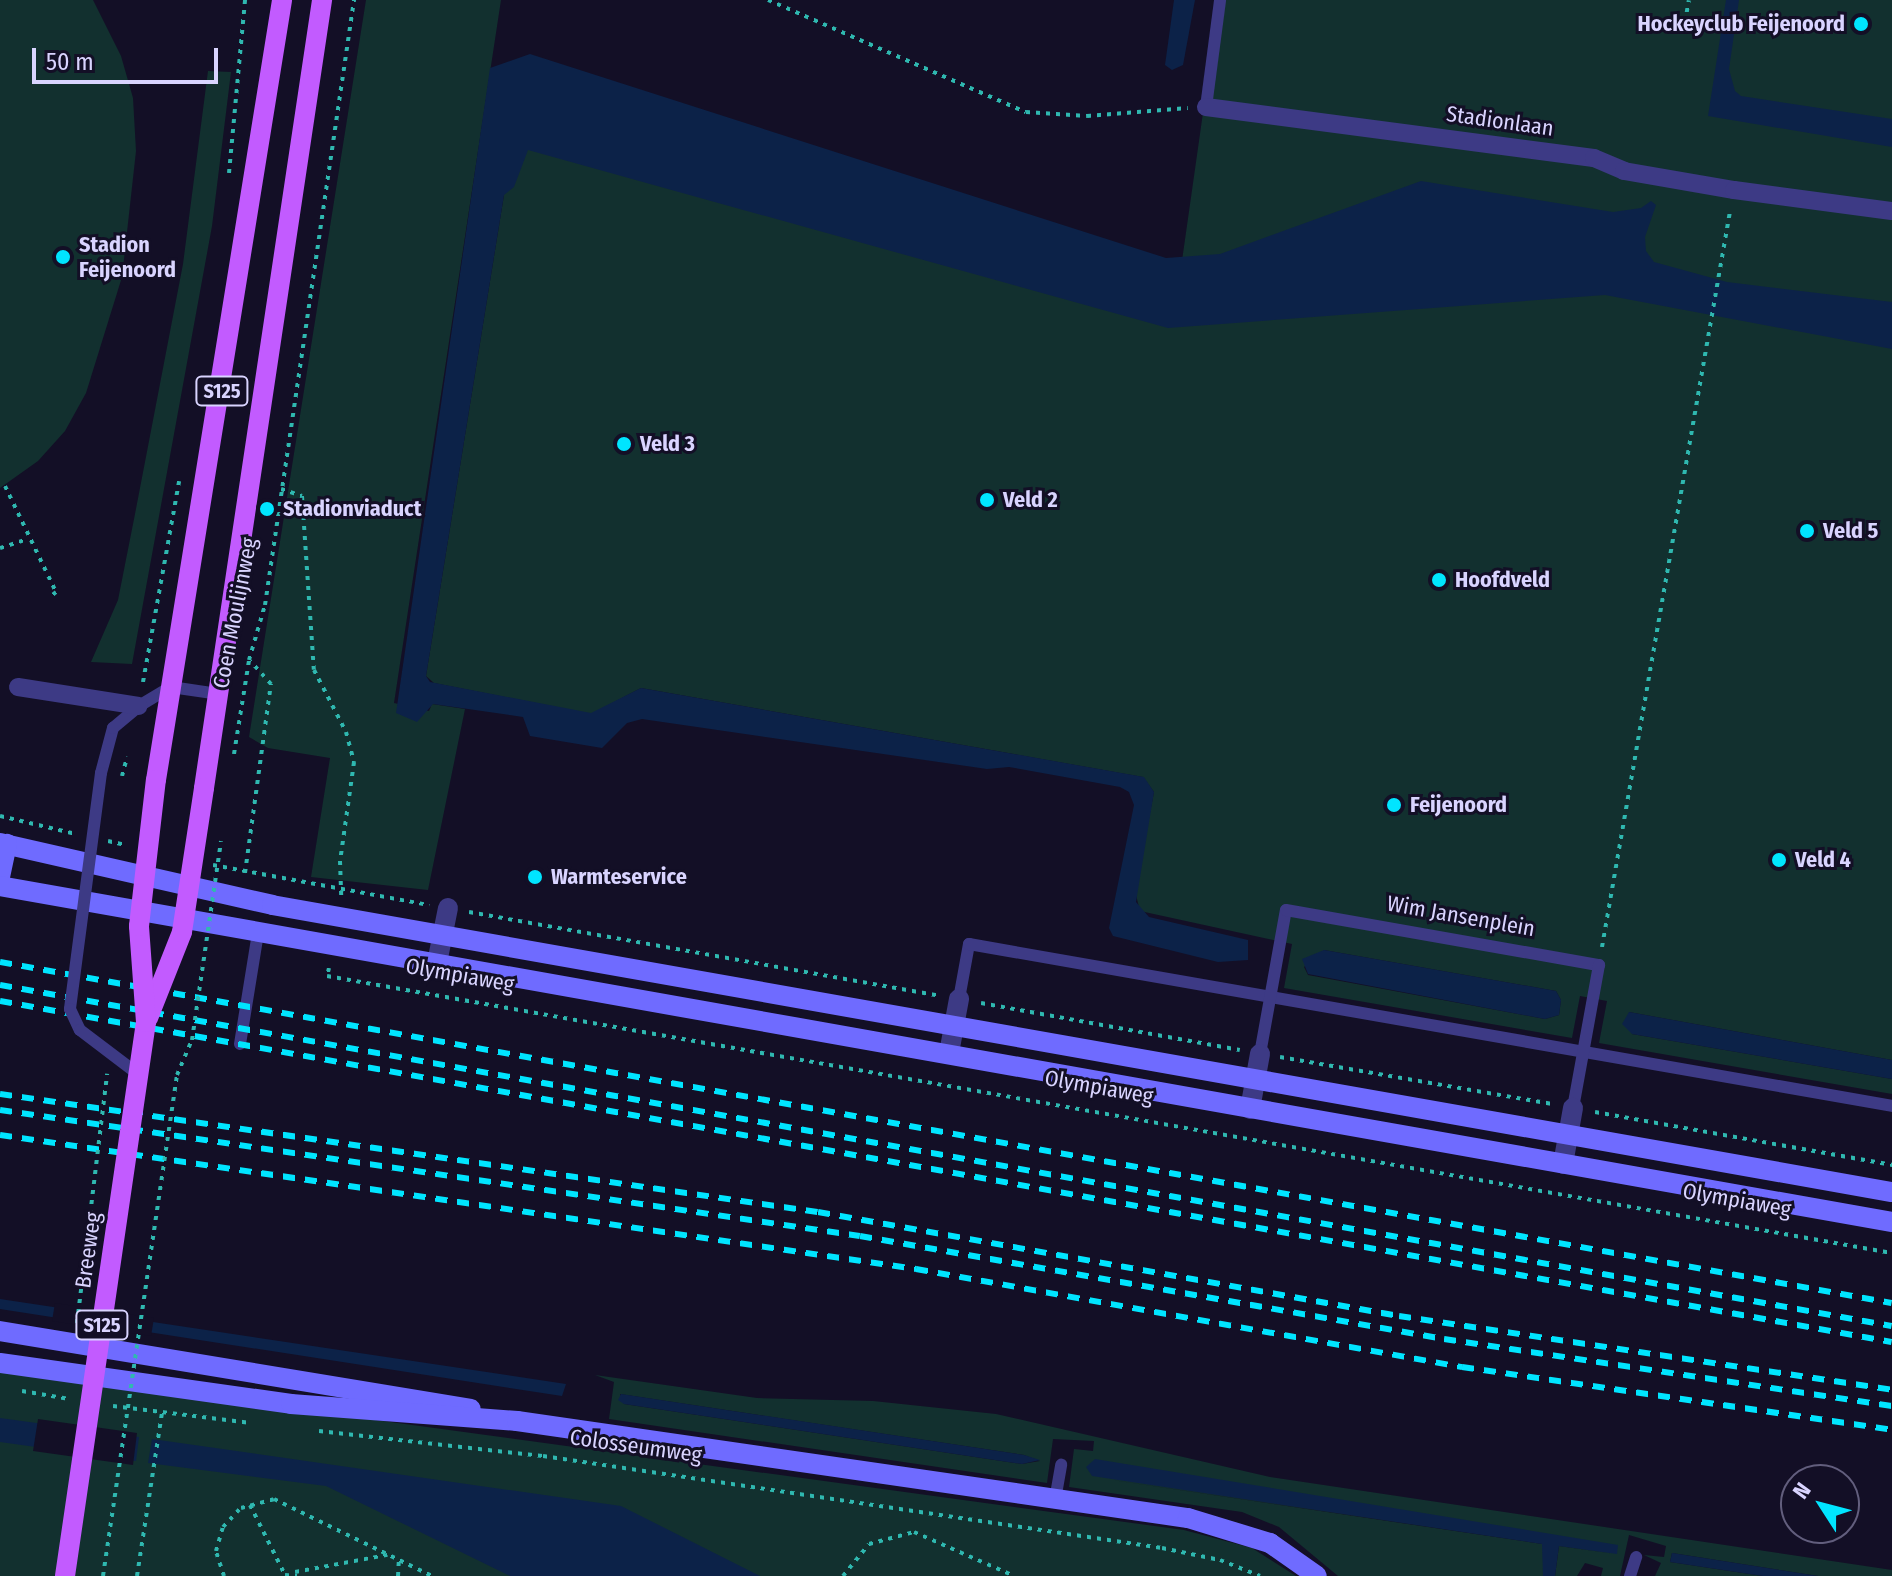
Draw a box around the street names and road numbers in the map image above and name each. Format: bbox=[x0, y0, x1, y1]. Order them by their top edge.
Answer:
street label: Stadionlaan bbox=[1445, 100, 1555, 142]
road number: S125 bbox=[194, 375, 250, 407]
street label: Coen Moulijnweg bbox=[207, 536, 263, 690]
street label: Wim Jansenplein bbox=[1385, 890, 1537, 942]
street label: Olympiaweg bbox=[404, 952, 516, 998]
street label: Olympiaweg bbox=[1043, 1064, 1155, 1110]
street label: Olympiaweg bbox=[1681, 1177, 1793, 1223]
street label: Breeweg bbox=[70, 1210, 106, 1290]
road number: S125 bbox=[74, 1309, 130, 1341]
street label: Colosseumweg bbox=[568, 1424, 704, 1468]

